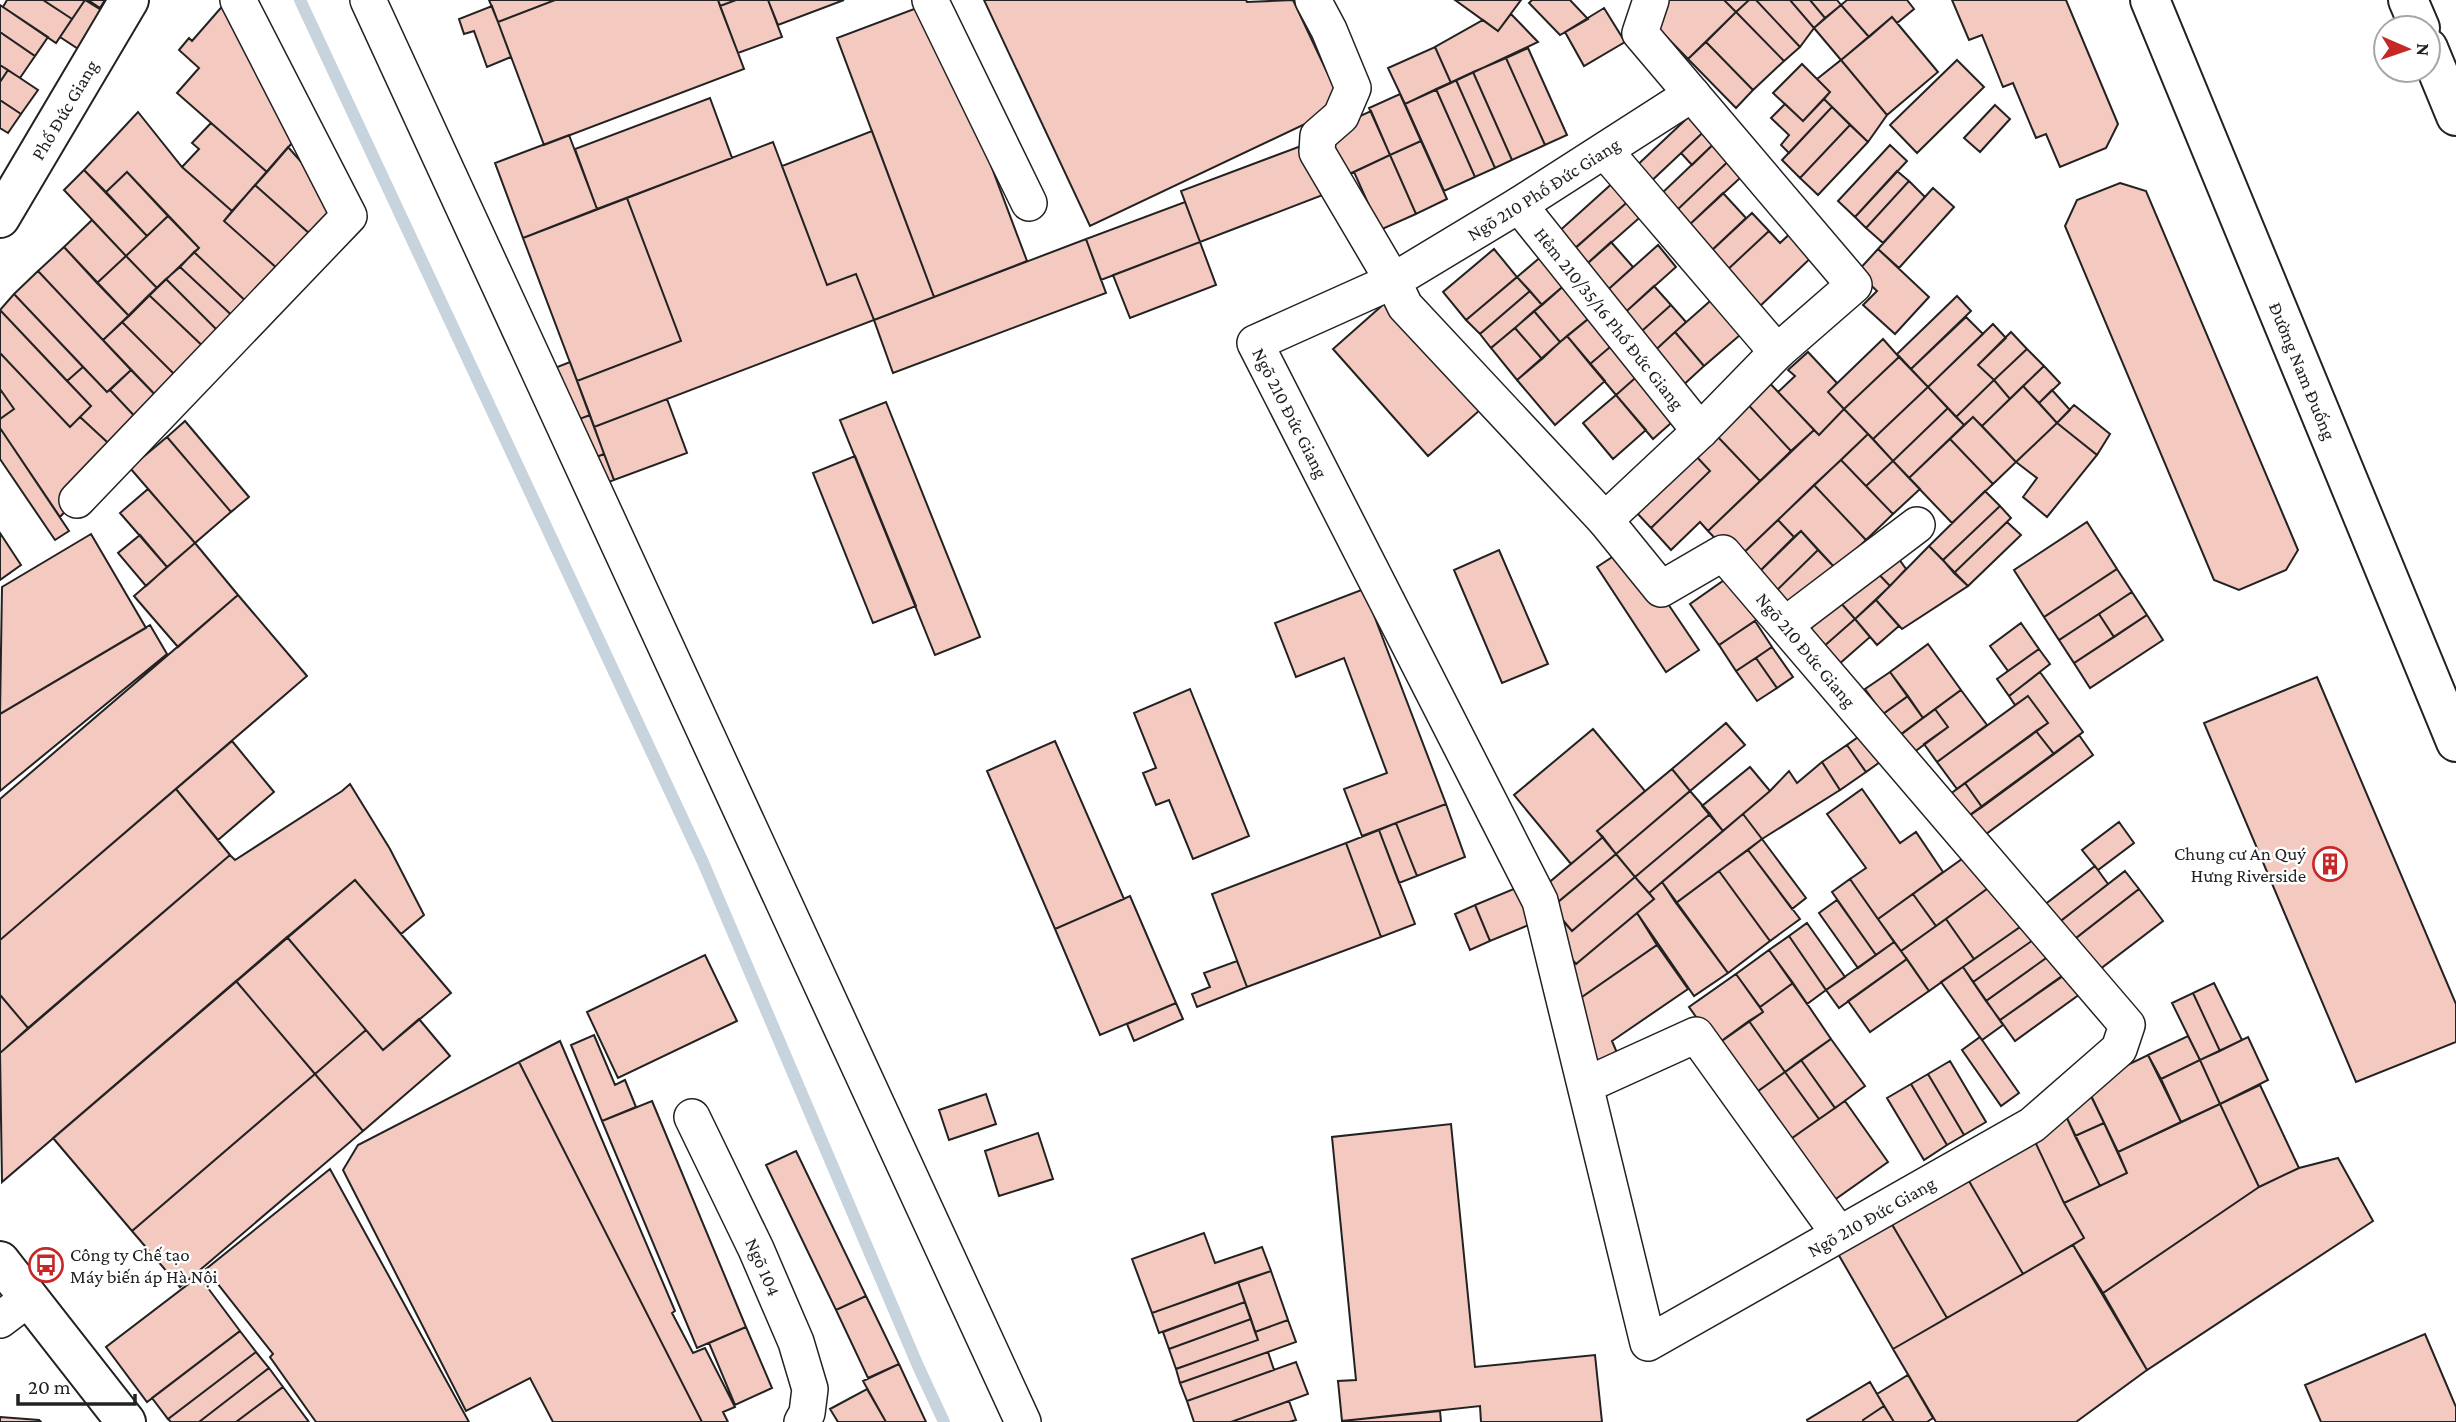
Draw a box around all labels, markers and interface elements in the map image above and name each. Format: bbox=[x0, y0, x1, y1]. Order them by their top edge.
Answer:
north arrow bbox=[2372, 14, 2442, 84]
text: N bbox=[2413, 43, 2434, 56]
street label: Phố Đức Giang bbox=[27, 56, 102, 163]
street label: Ngõ 210 Phố Đức Giang bbox=[1463, 133, 1623, 244]
street label: Hẻm 210/35/16 Phố Đức Giang bbox=[1531, 223, 1689, 413]
street label: Đường Nam Đuống bbox=[2265, 299, 2341, 443]
street label: Ngõ 210 Đức Giang bbox=[1249, 344, 1333, 481]
street label: Ngõ 210 Đức Giang bbox=[1752, 588, 1860, 712]
place label: Chung cư An Quý Hưng Riverside bbox=[2174, 843, 2306, 886]
building icon: Chung cư An Quý Hưng Riverside bbox=[2311, 845, 2349, 883]
street label: Ngõ 210 Đức Giang bbox=[1804, 1172, 1939, 1261]
street label: Ngõ 104 bbox=[742, 1234, 785, 1299]
place label: Công ty Chế tạo Máy biến áp Hà Nội bbox=[70, 1244, 218, 1287]
bus stop icon: Công ty Chế tạo Máy biến áp Hà Nội bbox=[27, 1246, 65, 1284]
scale bar bbox=[18, 1362, 135, 1406]
text: 20 m bbox=[28, 1375, 71, 1399]

